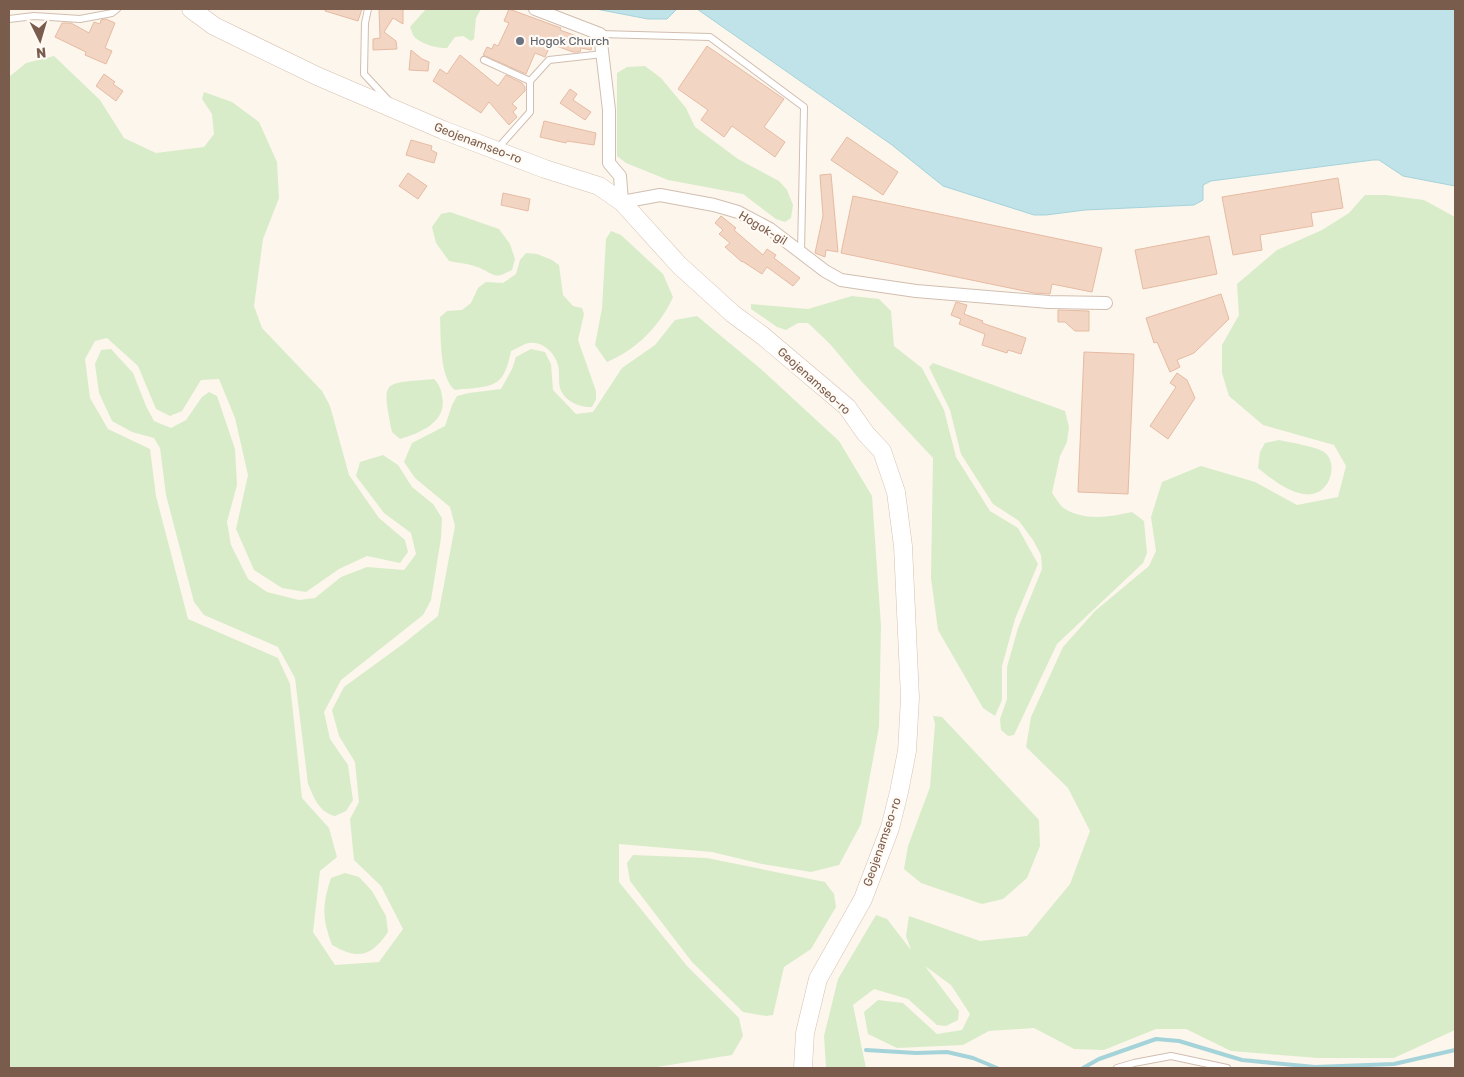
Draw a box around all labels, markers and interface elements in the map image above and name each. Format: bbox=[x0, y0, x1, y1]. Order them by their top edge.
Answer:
north arrow bbox=[15, 15, 65, 65]
place label: Hogok Church bbox=[530, 34, 609, 48]
marker: Hogok Church bbox=[514, 35, 526, 47]
text: N bbox=[35, 44, 47, 61]
street label: Geojenamseo-ro bbox=[432, 120, 524, 166]
street label: Hogok-gil bbox=[736, 208, 790, 248]
street label: Geojenamseo-ro bbox=[775, 345, 853, 417]
street label: Geojenamseo-ro bbox=[860, 796, 904, 888]

